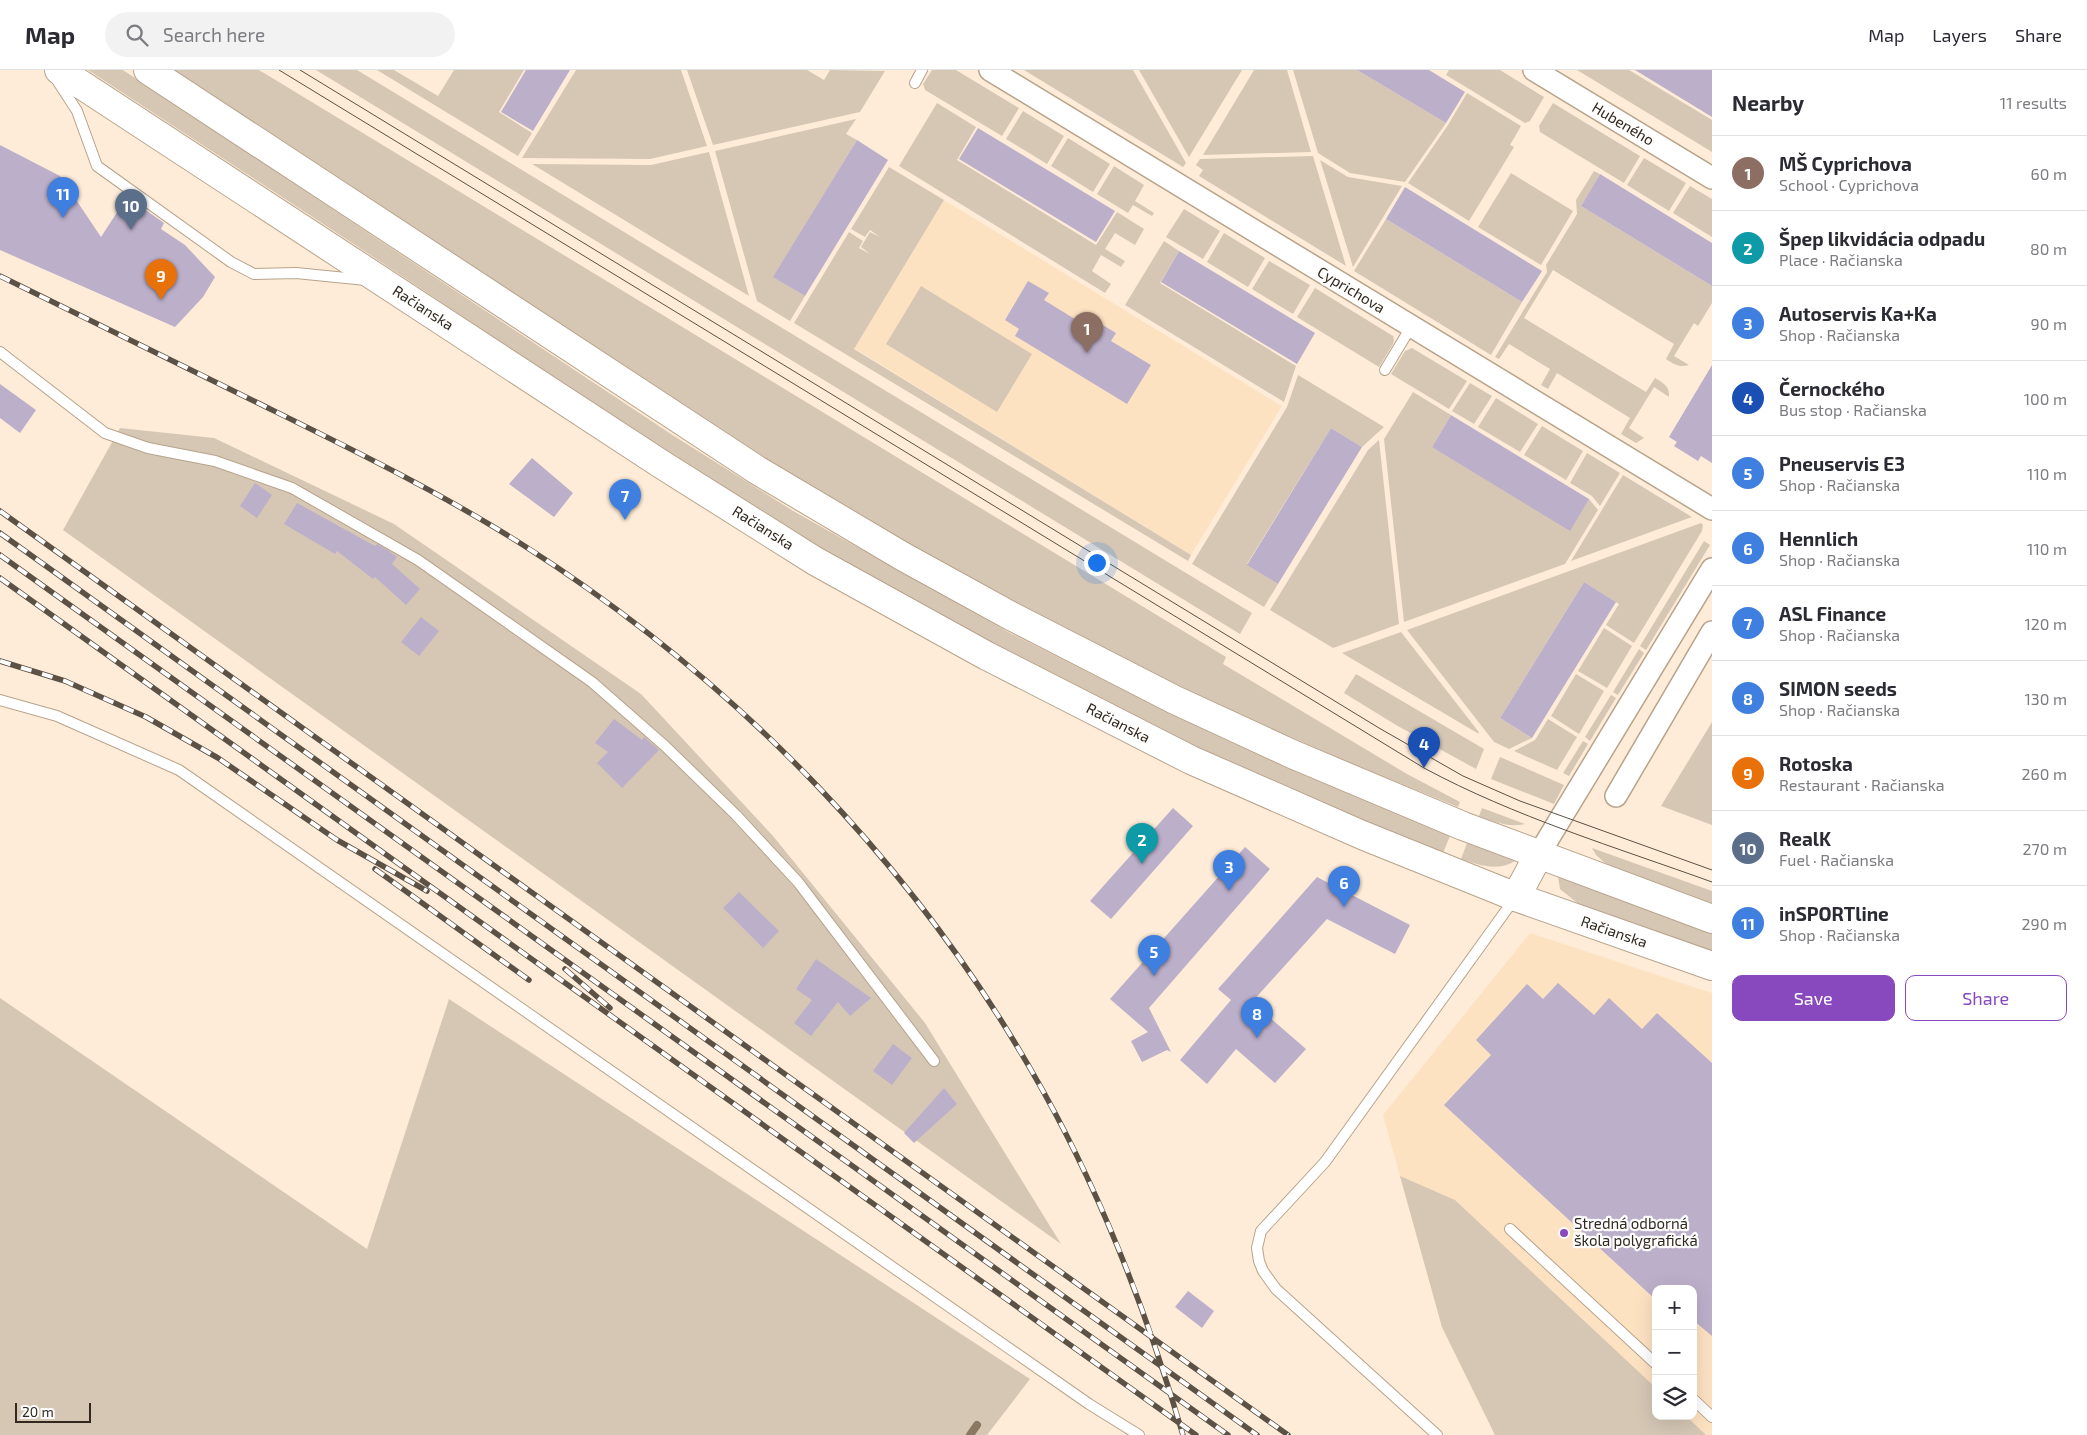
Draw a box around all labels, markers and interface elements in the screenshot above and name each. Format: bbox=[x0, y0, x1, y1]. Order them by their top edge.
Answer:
search box bbox=[105, 12, 455, 57]
text: Map bbox=[25, 20, 75, 49]
icon: search bbox=[123, 21, 151, 49]
text: Search here bbox=[163, 23, 265, 46]
text: Map bbox=[1868, 24, 1904, 46]
text: Layers bbox=[1932, 24, 1987, 46]
text: Share bbox=[2015, 24, 2062, 46]
text: Nearby bbox=[1732, 90, 1804, 115]
text: 11 results bbox=[2000, 93, 2067, 112]
street label: Hubeného bbox=[1589, 98, 1658, 149]
text: MŠ Cyprichova bbox=[1779, 152, 1912, 175]
text: 1 bbox=[1745, 164, 1751, 183]
text: 60 m bbox=[2031, 164, 2067, 183]
text: School · Cyprichova bbox=[1779, 175, 1919, 194]
pin: 11 bbox=[47, 177, 79, 218]
pin: 10 bbox=[115, 189, 147, 230]
text: Špep likvidácia odpadu bbox=[1779, 227, 1985, 250]
text: 2 bbox=[1743, 239, 1753, 258]
text: 80 m bbox=[2030, 239, 2067, 258]
text: Place · Račianska bbox=[1779, 250, 1903, 269]
pin: 9 bbox=[145, 259, 177, 300]
street label: Cyprichova bbox=[1315, 262, 1388, 316]
street label: Račianska bbox=[390, 281, 457, 334]
text: Autoservis Ka+Ka bbox=[1779, 302, 1937, 325]
pin: 1 bbox=[1071, 312, 1103, 353]
text: 3 bbox=[1743, 314, 1753, 333]
text: 90 m bbox=[2031, 314, 2067, 333]
text: Shop · Račianska bbox=[1779, 325, 1900, 344]
text: Černockého bbox=[1779, 377, 1885, 400]
text: 4 bbox=[1743, 389, 1753, 408]
text: 100 m bbox=[2024, 389, 2067, 408]
text: Bus stop · Račianska bbox=[1779, 400, 1927, 419]
text: Pneuservis E3 bbox=[1779, 452, 1905, 475]
text: 5 bbox=[1744, 464, 1752, 483]
text: 110 m bbox=[2027, 464, 2067, 483]
text: Shop · Račianska bbox=[1779, 475, 1900, 494]
pin: 7 bbox=[609, 479, 641, 520]
street label: Račianska bbox=[729, 501, 798, 553]
text: Hennlich bbox=[1779, 527, 1858, 550]
text: 6 bbox=[1743, 539, 1753, 558]
text: 110 m bbox=[2027, 539, 2067, 558]
your location bbox=[1084, 550, 1110, 576]
text: Shop · Račianska bbox=[1779, 550, 1900, 569]
text: ASL Finance bbox=[1779, 602, 1886, 625]
text: 7 bbox=[1744, 614, 1752, 633]
text: 120 m bbox=[2024, 614, 2067, 633]
text: Shop · Račianska bbox=[1779, 625, 1900, 644]
text: SIMON seeds bbox=[1779, 677, 1897, 700]
text: 8 bbox=[1743, 689, 1753, 708]
text: 130 m bbox=[2025, 689, 2067, 708]
street label: Račianska bbox=[1084, 698, 1153, 746]
text: Shop · Račianska bbox=[1779, 700, 1900, 719]
pin: 4 bbox=[1408, 727, 1440, 768]
text: Rotoska bbox=[1779, 752, 1853, 775]
text: 9 bbox=[1743, 764, 1753, 783]
text: 260 m bbox=[2022, 764, 2067, 783]
text: Restaurant · Račianska bbox=[1779, 775, 1945, 794]
pin: 2 bbox=[1126, 823, 1158, 864]
text: RealK bbox=[1779, 827, 1831, 850]
text: 10 bbox=[1739, 839, 1757, 858]
text: 270 m bbox=[2023, 839, 2067, 858]
pin: 3 bbox=[1213, 850, 1245, 891]
text: Fuel · Račianska bbox=[1779, 850, 1894, 869]
pin: 6 bbox=[1328, 866, 1360, 907]
text: inSPORTline bbox=[1779, 902, 1889, 925]
street label: Račianska bbox=[1579, 911, 1650, 951]
text: 11 bbox=[1741, 914, 1755, 933]
text: 290 m bbox=[2022, 914, 2067, 933]
text: Shop · Račianska bbox=[1779, 925, 1900, 944]
pin: 5 bbox=[1138, 935, 1170, 976]
button: Save bbox=[1732, 975, 1895, 1021]
button: Share bbox=[1905, 975, 2067, 1021]
pin: 8 bbox=[1241, 997, 1273, 1038]
place label: Stredná odborná škola polygrafická bbox=[1574, 1214, 1698, 1249]
marker: Stredná odborná škola polygrafická bbox=[1558, 1227, 1570, 1239]
map controls bbox=[1652, 1285, 1697, 1420]
button: + bbox=[1652, 1285, 1697, 1330]
button: − bbox=[1652, 1330, 1697, 1375]
button: layers bbox=[1652, 1375, 1697, 1420]
scale bar bbox=[15, 1400, 91, 1423]
text: 20 m bbox=[22, 1403, 54, 1420]

